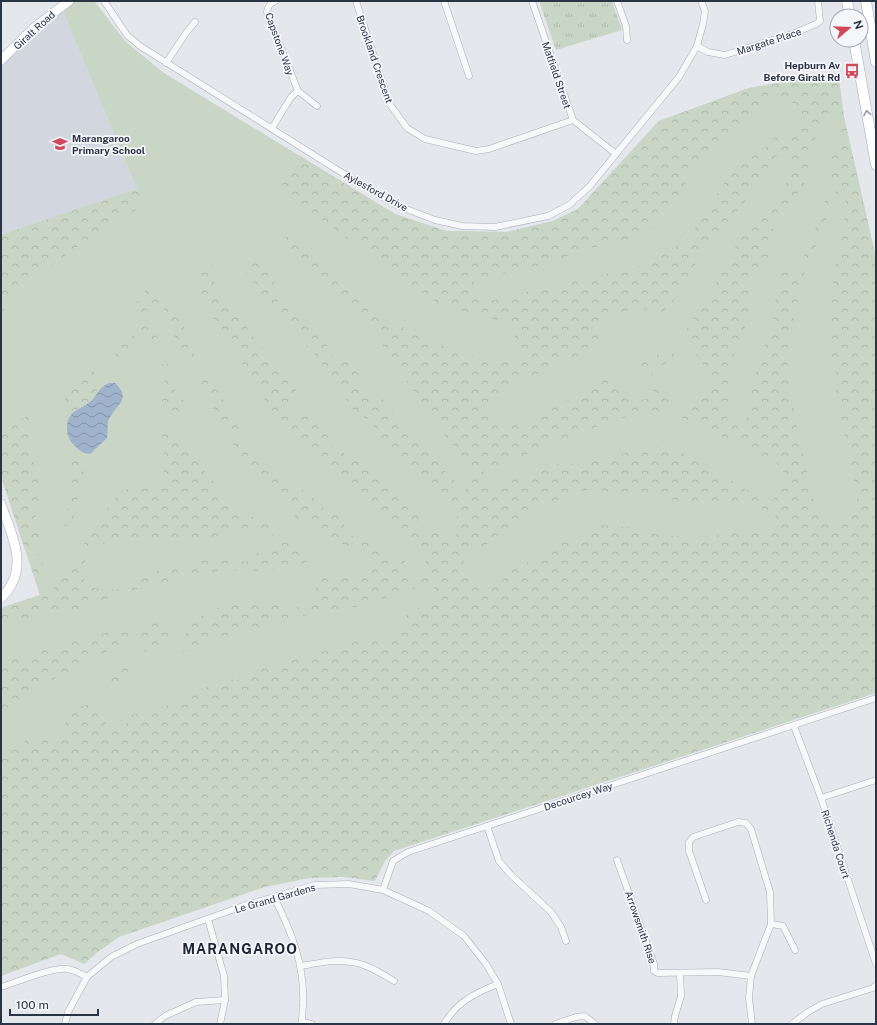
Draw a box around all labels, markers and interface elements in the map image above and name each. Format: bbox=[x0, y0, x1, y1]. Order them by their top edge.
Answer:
street label: Giralt Road bbox=[11, 8, 57, 52]
north arrow bbox=[829, 8, 869, 48]
street label: Capstone Way bbox=[263, 11, 297, 78]
street label: Brookland Crescent bbox=[354, 14, 396, 105]
text: N bbox=[851, 19, 866, 31]
street label: Margate Place bbox=[735, 25, 803, 57]
street label: Matfield Street bbox=[540, 40, 574, 110]
place label: Hepburn Av Before Giralt Rd bbox=[764, 59, 841, 83]
bus stop icon: Hepburn Av Before Giralt Rd bbox=[843, 62, 861, 80]
one-way arrow bbox=[863, 110, 872, 116]
place label: Marangaroo Primary School bbox=[72, 132, 145, 156]
school or university icon: Marangaroo Primary School bbox=[51, 135, 69, 153]
street label: Aylesford Drive bbox=[342, 169, 410, 214]
street label: Decourcey Way bbox=[542, 779, 615, 813]
street label: Richenda Court bbox=[819, 808, 853, 880]
street label: Le Grand Gardens bbox=[233, 881, 317, 915]
street label: Arrowsmith Rise bbox=[623, 889, 659, 965]
district label: MARANGAROO bbox=[182, 941, 298, 957]
scale bar bbox=[10, 991, 98, 1017]
text: 100 m bbox=[16, 998, 49, 1012]

